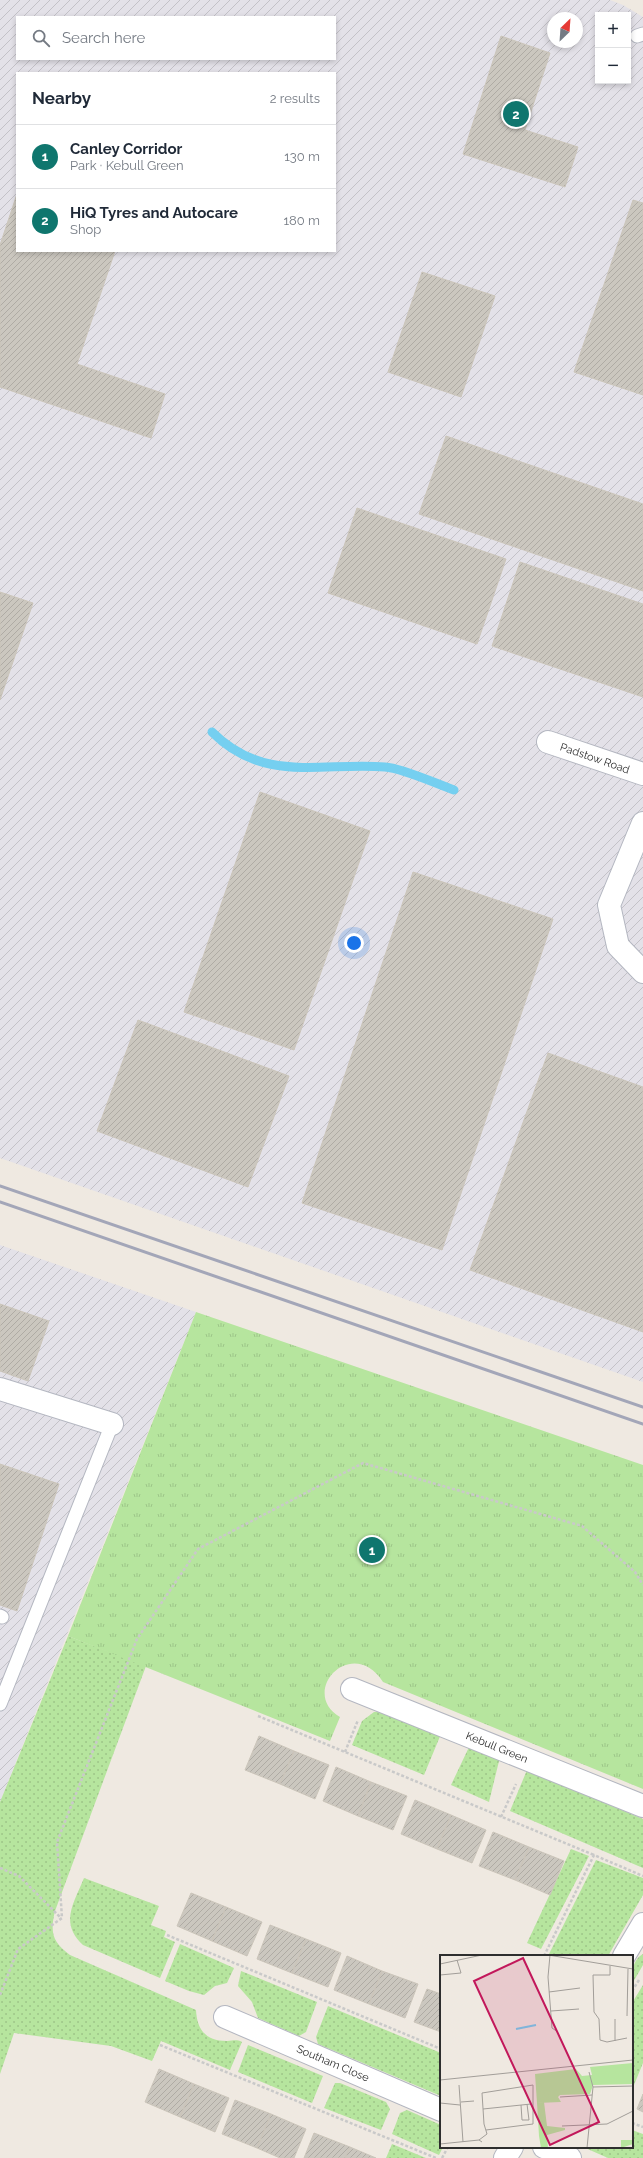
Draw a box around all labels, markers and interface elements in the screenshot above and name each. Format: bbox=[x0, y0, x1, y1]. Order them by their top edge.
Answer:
north arrow bbox=[547, 12, 583, 48]
map controls bbox=[595, 12, 631, 84]
button: + bbox=[595, 12, 631, 48]
search box bbox=[16, 16, 336, 60]
icon: search bbox=[30, 27, 52, 49]
text: Search here bbox=[62, 29, 145, 47]
button: − bbox=[595, 48, 631, 84]
text: Nearby bbox=[32, 88, 91, 108]
text: 2 results bbox=[270, 91, 320, 106]
pin: 2 bbox=[503, 99, 529, 129]
text: Canley Corridor bbox=[70, 140, 182, 158]
text: 1 bbox=[42, 149, 48, 164]
text: 130 m bbox=[284, 149, 320, 164]
text: Park · Kebull Green bbox=[70, 158, 183, 173]
text: HiQ Tyres and Autocare bbox=[70, 204, 238, 222]
text: 2 bbox=[41, 213, 49, 228]
text: 180 m bbox=[284, 213, 320, 228]
text: Shop bbox=[70, 222, 101, 237]
street label: Padstow Road bbox=[558, 740, 631, 777]
your location bbox=[344, 933, 364, 953]
pin: 1 bbox=[359, 1535, 385, 1565]
street label: Kebull Green bbox=[464, 1729, 530, 1766]
inset map bbox=[440, 1955, 633, 2148]
street label: Southam Close bbox=[295, 2042, 372, 2085]

